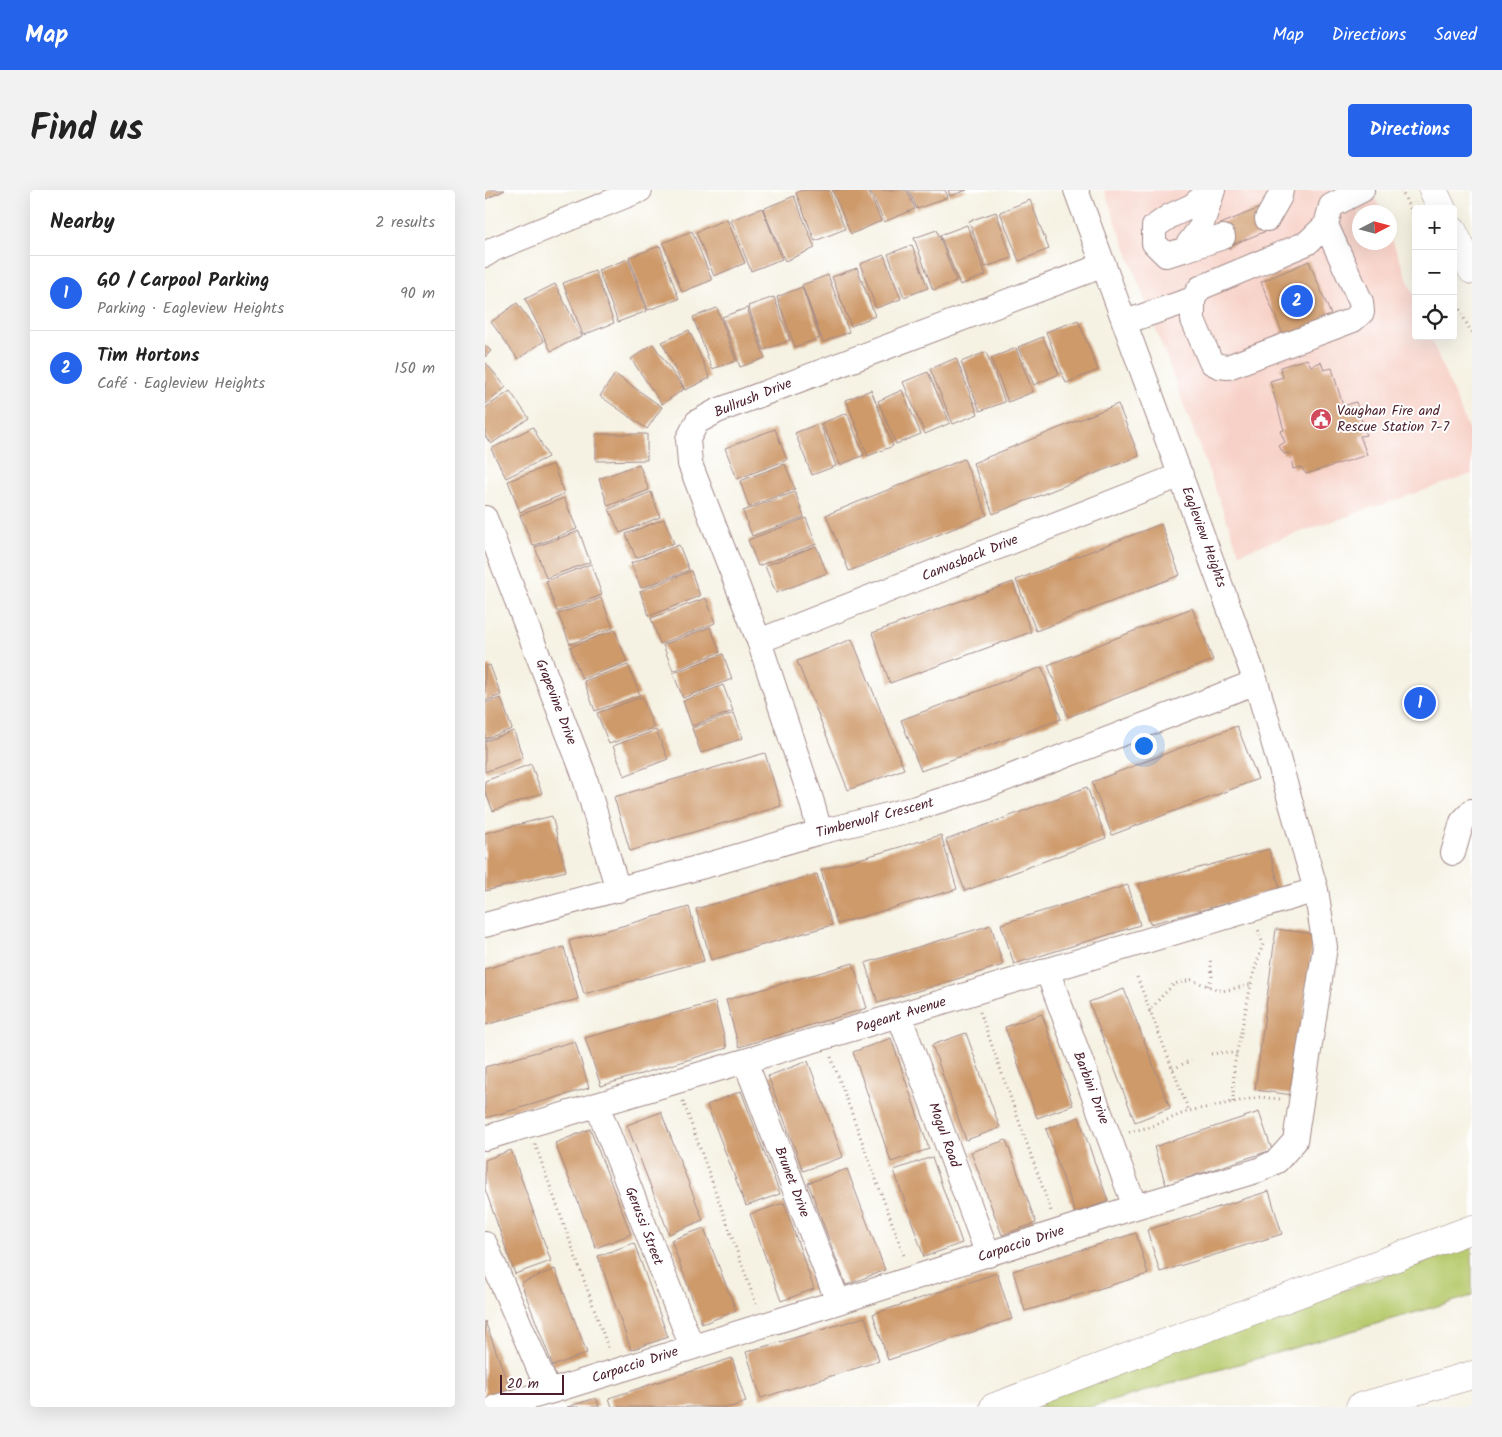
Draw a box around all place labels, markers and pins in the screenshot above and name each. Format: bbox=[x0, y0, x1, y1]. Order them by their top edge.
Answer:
pin: 2 bbox=[1281, 282, 1313, 320]
place label: Vaughan Fire and Rescue Station 7-7 bbox=[1337, 400, 1450, 438]
public building icon: Vaughan Fire and Rescue Station 7-7 bbox=[1309, 407, 1333, 431]
pin: 1 bbox=[1404, 684, 1436, 722]

